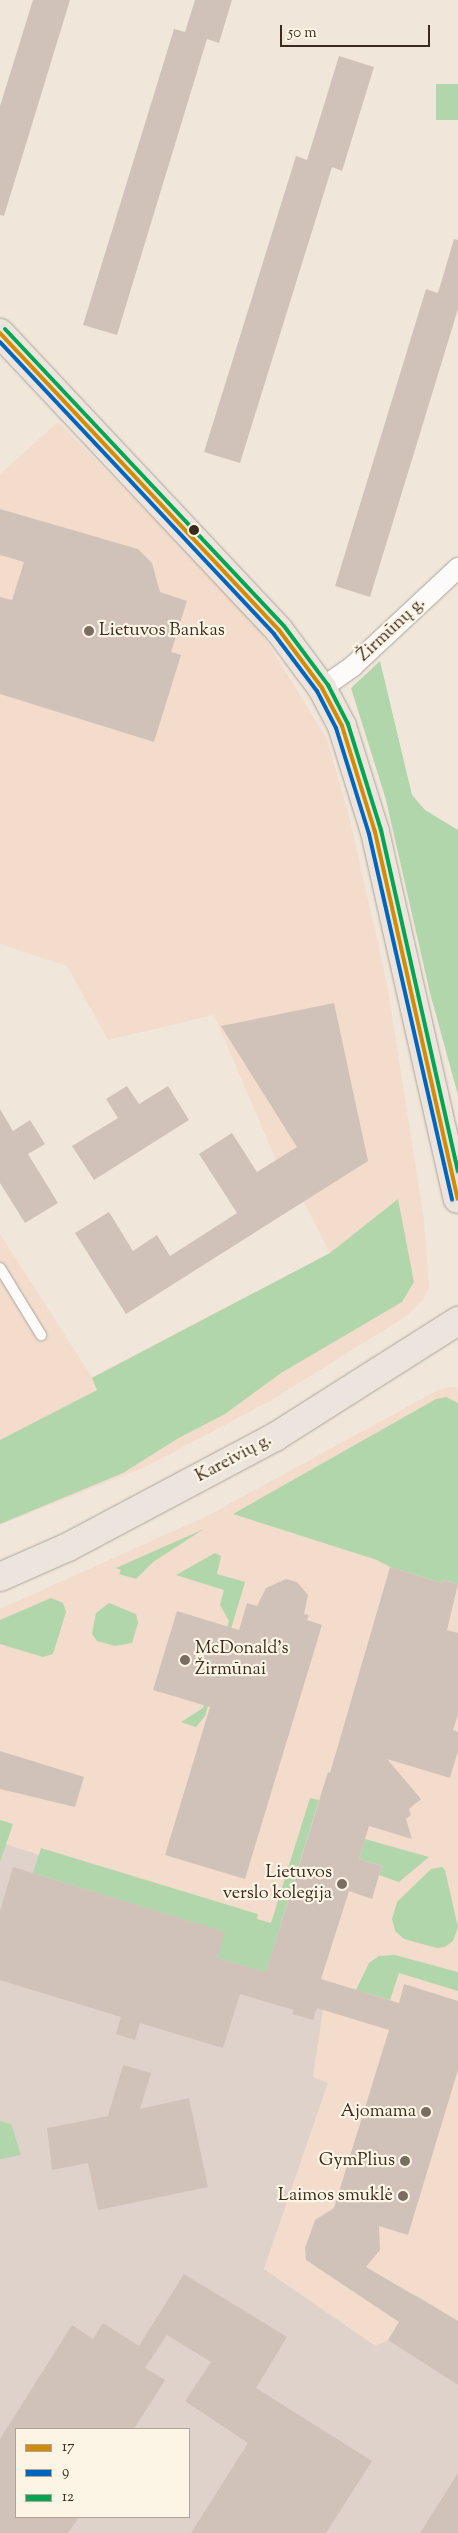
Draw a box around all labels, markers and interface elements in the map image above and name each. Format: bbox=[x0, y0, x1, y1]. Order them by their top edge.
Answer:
scale bar bbox=[283, 15, 433, 47]
text: 50 m bbox=[288, 23, 317, 44]
unlabelled marker bbox=[189, 525, 199, 535]
street label: Žirmūnų g. bbox=[354, 593, 430, 667]
place label: Lietuvos Bankas bbox=[99, 620, 225, 642]
marker: Lietuvos Bankas bbox=[83, 625, 95, 637]
street label: Kareivių g. bbox=[192, 1430, 276, 1488]
place label: McDonald's Žirmūnai bbox=[195, 1639, 289, 1682]
marker: McDonald's Žirmūnai bbox=[179, 1654, 191, 1666]
place label: Lietuvos verslo kolegija bbox=[223, 1863, 332, 1906]
marker: Lietuvos verslo kolegija bbox=[336, 1878, 348, 1890]
place label: Ajomama bbox=[340, 2101, 416, 2123]
marker: Ajomama bbox=[420, 2106, 432, 2118]
place label: GymPlius bbox=[319, 2150, 395, 2172]
marker: GymPlius bbox=[399, 2155, 411, 2167]
place label: Laimos smuklė bbox=[278, 2185, 393, 2207]
marker: Laimos smuklė bbox=[397, 2190, 409, 2202]
legend bbox=[15, 2428, 190, 2518]
text: 17 bbox=[62, 2437, 75, 2458]
text: 9 bbox=[62, 2462, 69, 2483]
text: 12 bbox=[62, 2487, 74, 2508]

